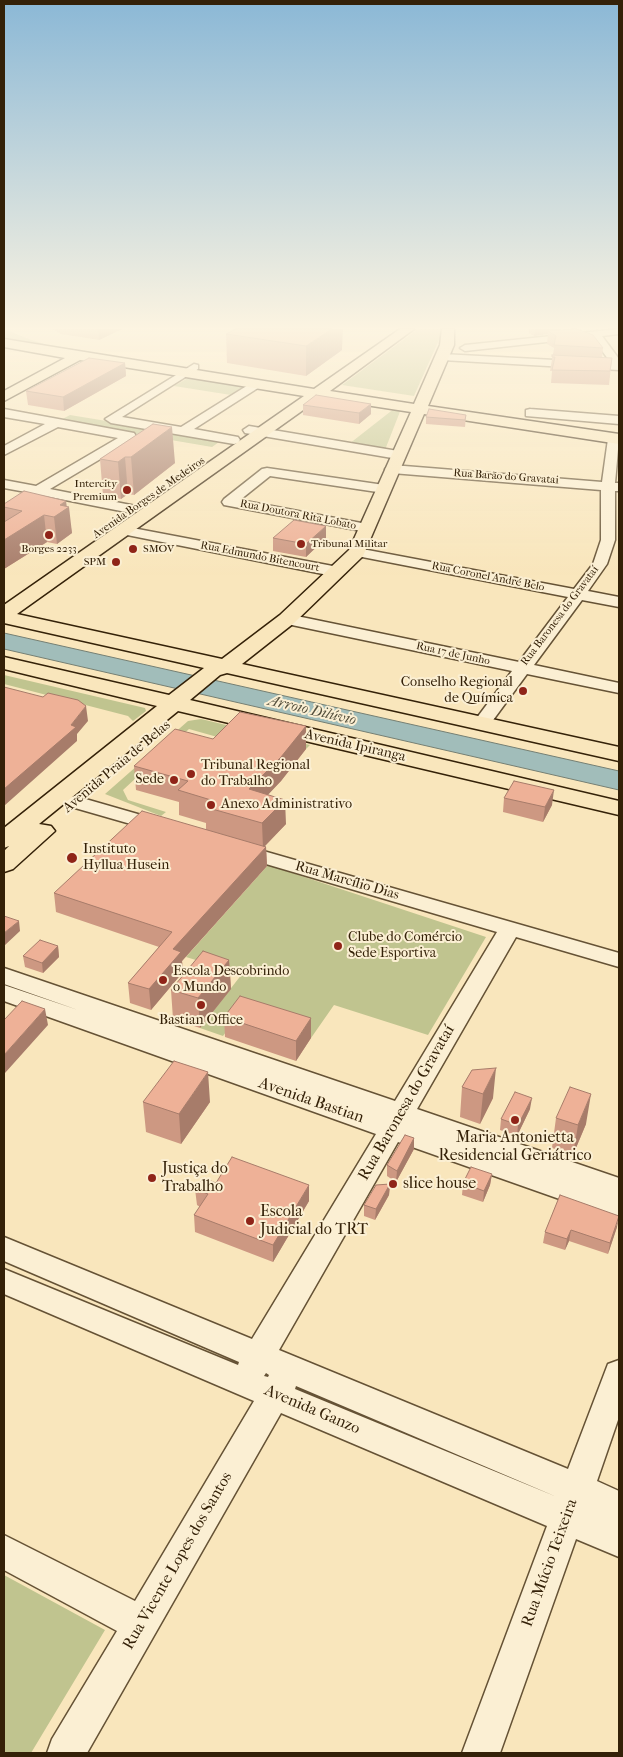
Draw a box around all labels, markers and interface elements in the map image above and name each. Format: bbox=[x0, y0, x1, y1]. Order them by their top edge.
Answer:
street label: Avenida Borges de Medeiros bbox=[90, 454, 208, 542]
street label: Rua Barão do Gravatai bbox=[453, 467, 559, 487]
place label: Intercity Premium bbox=[73, 477, 117, 503]
marker: Intercity Premium bbox=[121, 484, 133, 496]
street label: Rua Doutora Rita Lobato bbox=[239, 497, 357, 533]
marker: Borges 2233 bbox=[43, 529, 55, 541]
place label: Tribunal Militar bbox=[311, 537, 388, 551]
marker: Tribunal Militar bbox=[295, 538, 307, 550]
street label: Rua Edmundo Bitencourt bbox=[199, 539, 321, 575]
place label: Borges 2233 bbox=[21, 542, 77, 556]
place label: SMOV bbox=[143, 542, 174, 556]
marker: SMOV bbox=[127, 543, 139, 555]
place label: SPM bbox=[84, 555, 106, 569]
marker: SPM bbox=[110, 556, 122, 568]
street label: Rua Coronel André Belo bbox=[431, 560, 545, 594]
street label: Rua Baronesa do Gravataí bbox=[518, 564, 602, 668]
street label: Rua 17 de Junho bbox=[415, 640, 491, 668]
place label: Conselho Regional de Química bbox=[401, 675, 513, 708]
marker: Conselho Regional de Química bbox=[517, 685, 529, 697]
water label: Arroio Dilúvio bbox=[266, 692, 358, 730]
street label: Avenida Praia de Belas bbox=[60, 717, 174, 817]
street label: Avenida Ipiranga bbox=[303, 726, 407, 766]
place label: Tribunal Regional do Trabalho bbox=[201, 758, 310, 790]
marker: Tribunal Regional do Trabalho bbox=[185, 768, 197, 780]
place label: Sede bbox=[135, 772, 164, 788]
marker: Sede bbox=[168, 774, 180, 786]
place label: Anexo Administrativo bbox=[221, 797, 352, 813]
marker: Anexo Administrativo bbox=[205, 799, 217, 811]
place label: Instituto Hyllua Husein bbox=[83, 842, 169, 874]
marker: Instituto Hyllua Husein bbox=[65, 851, 79, 865]
street label: Rua Marcílio Dias bbox=[293, 858, 401, 904]
place label: Clube do Comércio Sede Esportiva bbox=[348, 930, 462, 962]
marker: Clube do Comércio Sede Esportiva bbox=[332, 940, 344, 952]
place label: Escola Descobrindo o Mundo bbox=[173, 964, 289, 996]
marker: Escola Descobrindo o Mundo bbox=[157, 974, 169, 986]
marker: Bastian Office bbox=[195, 999, 207, 1011]
place label: Bastian Office bbox=[159, 1013, 243, 1029]
street label: Rua Baronesa do Gravataí bbox=[355, 1022, 459, 1184]
street label: Avenida Bastian bbox=[256, 1074, 366, 1128]
marker: Maria Antonietta Residencial Geriátrico bbox=[509, 1114, 521, 1126]
place label: Maria Antonietta Residencial Geriátrico bbox=[438, 1128, 592, 1166]
place label: Justiça do Trabalho bbox=[162, 1159, 228, 1197]
marker: Justiça do Trabalho bbox=[146, 1172, 158, 1184]
place label: slice house bbox=[403, 1174, 476, 1194]
marker: slice house bbox=[387, 1178, 399, 1190]
place label: Escola Judicial do TRT bbox=[260, 1202, 368, 1240]
marker: Escola Judicial do TRT bbox=[244, 1215, 256, 1227]
street label: Avenida Ganzo bbox=[261, 1381, 363, 1439]
street label: Rua Vicente Lopes dos Santos bbox=[119, 1469, 237, 1653]
street label: Rua Múcio Teixeira bbox=[518, 1496, 582, 1630]

